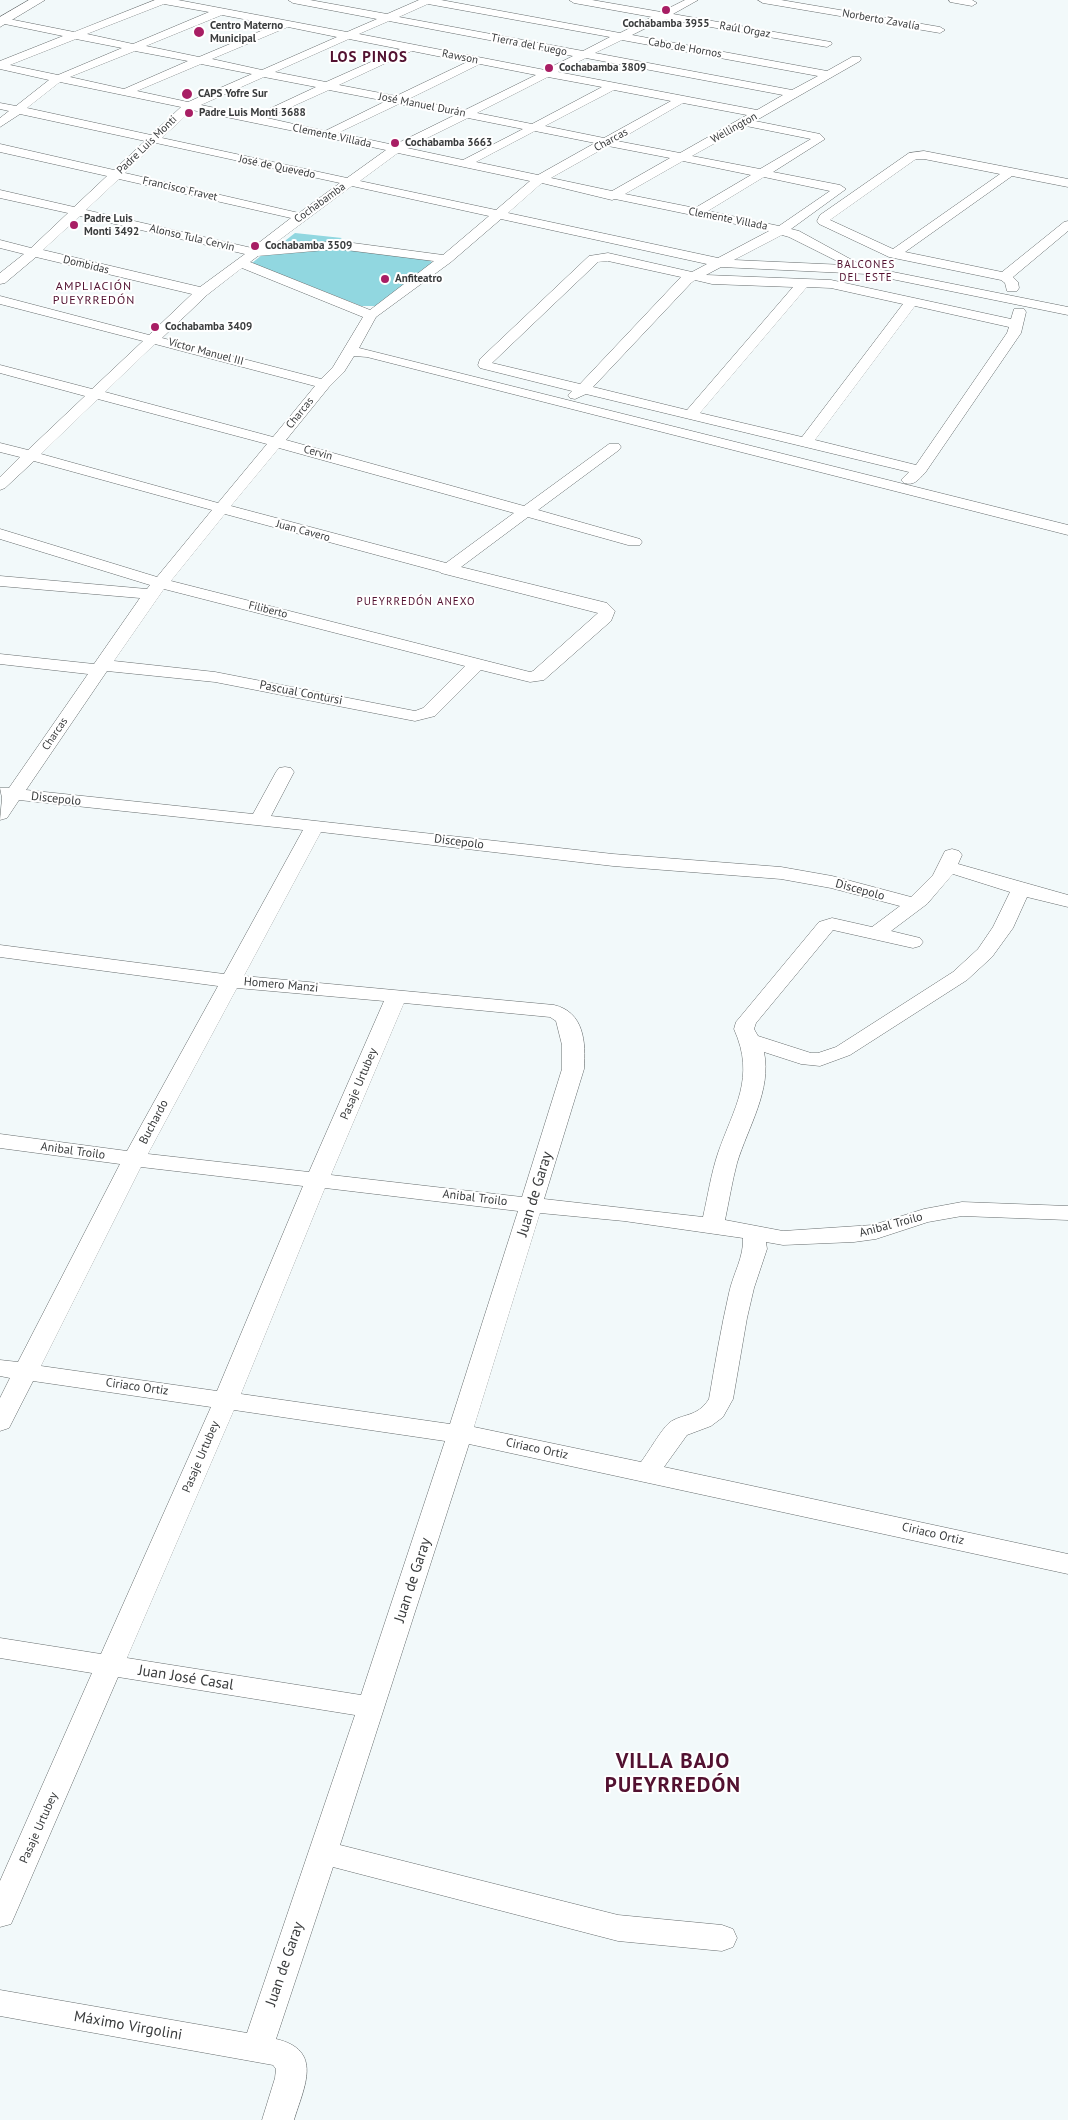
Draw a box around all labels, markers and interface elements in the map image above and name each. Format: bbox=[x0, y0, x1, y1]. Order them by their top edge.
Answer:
marker: Cochabamba 3955 bbox=[660, 4, 672, 16]
street label: Norberto Zavalía bbox=[841, 7, 921, 33]
place label: Cochabamba 3955 bbox=[622, 17, 710, 31]
place label: Centro Materno Municipal bbox=[210, 19, 283, 45]
street label: Raúl Orgaz bbox=[718, 19, 772, 41]
marker: Centro Materno Municipal bbox=[192, 25, 206, 39]
street label: Tierra del Fuego bbox=[490, 31, 568, 59]
street label: Cabo de Hornos bbox=[647, 35, 723, 61]
street label: Rawson bbox=[441, 47, 479, 67]
district label: LOS PINOS bbox=[329, 49, 409, 67]
place label: Cochabamba 3809 bbox=[559, 61, 646, 75]
marker: Cochabamba 3809 bbox=[543, 62, 555, 74]
marker: CAPS Yofre Sur bbox=[180, 87, 194, 101]
place label: CAPS Yofre Sur bbox=[198, 87, 268, 101]
street label: José Manuel Durán bbox=[377, 90, 467, 120]
place label: Padre Luis Monti 3688 bbox=[199, 106, 306, 120]
marker: Padre Luis Monti 3688 bbox=[183, 107, 195, 119]
street label: Wellington bbox=[708, 110, 760, 146]
street label: Padre Luis Monti bbox=[114, 113, 180, 177]
street label: Clemente Villada bbox=[291, 121, 373, 151]
street label: Charcas bbox=[592, 125, 630, 155]
place label: Cochabamba 3663 bbox=[405, 136, 492, 150]
marker: Cochabamba 3663 bbox=[389, 137, 401, 149]
street label: José de Quevedo bbox=[237, 152, 317, 182]
street label: Francisco Fravet bbox=[141, 174, 219, 204]
street label: Cochabamba bbox=[292, 180, 348, 226]
street label: Clemente Villada bbox=[687, 205, 769, 233]
place label: Padre Luis Monti 3492 bbox=[84, 212, 139, 238]
marker: Padre Luis Monti 3492 bbox=[68, 219, 80, 231]
street label: Alonso Tula Cervin bbox=[148, 222, 236, 254]
place label: Cochabamba 3509 bbox=[265, 239, 352, 253]
marker: Cochabamba 3509 bbox=[249, 240, 261, 252]
street label: Dombidas bbox=[62, 253, 110, 277]
district label: BALCONES DEL ESTE bbox=[836, 258, 896, 284]
place label: Anfiteatro bbox=[395, 272, 442, 286]
marker: Anfiteatro bbox=[379, 273, 391, 285]
district label: AMPLIACIÓN PUEYRREDÓN bbox=[51, 280, 137, 308]
place label: Cochabamba 3409 bbox=[165, 320, 252, 334]
marker: Cochabamba 3409 bbox=[149, 321, 161, 333]
street label: Víctor Manuel III bbox=[167, 336, 245, 368]
street label: Charcas bbox=[283, 395, 317, 431]
street label: Cervin bbox=[302, 443, 334, 463]
street label: Juan Cavero bbox=[274, 517, 332, 545]
district label: PUEYRREDÓN ANEXO bbox=[355, 595, 477, 609]
street label: Filiberto bbox=[247, 599, 289, 621]
street label: Pascual Contursi bbox=[258, 678, 344, 708]
street label: Charcas bbox=[39, 715, 71, 753]
street label: Discepolo bbox=[30, 789, 82, 809]
street label: Discepolo bbox=[433, 832, 485, 852]
street label: Discepolo bbox=[834, 877, 886, 903]
street label: Homero Manzi bbox=[243, 975, 319, 995]
street label: Pasaje Urtubey bbox=[337, 1046, 381, 1122]
street label: Buchardo bbox=[136, 1097, 172, 1147]
street label: Anibal Troilo bbox=[40, 1139, 106, 1163]
street label: Juan de Garay bbox=[514, 1149, 556, 1239]
street label: Anibal Troilo bbox=[442, 1187, 508, 1209]
street label: Anibal Troilo bbox=[858, 1210, 924, 1240]
street label: Ciriaco Ortiz bbox=[105, 1375, 169, 1399]
street label: Pasaje Urtubey bbox=[179, 1419, 223, 1495]
street label: Ciriaco Ortiz bbox=[505, 1435, 569, 1463]
street label: Ciriaco Ortiz bbox=[901, 1520, 965, 1548]
street label: Juan de Garay bbox=[391, 1535, 435, 1625]
street label: Juan José Casal bbox=[137, 1662, 235, 1694]
district label: VILLA BAJO PUEYRREDÓN bbox=[604, 1749, 742, 1799]
street label: Pasaje Urtubey bbox=[17, 1790, 61, 1866]
street label: Juan de Garay bbox=[262, 1919, 308, 2009]
street label: Máximo Virgolini bbox=[72, 2008, 184, 2044]

